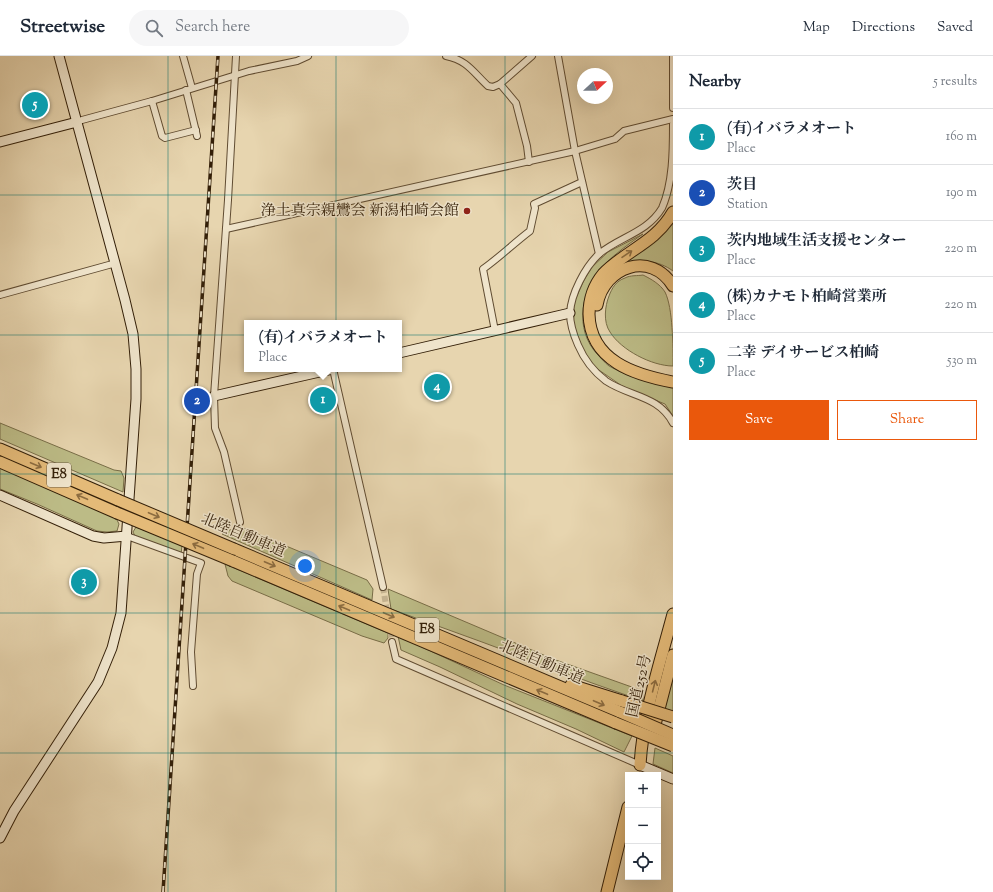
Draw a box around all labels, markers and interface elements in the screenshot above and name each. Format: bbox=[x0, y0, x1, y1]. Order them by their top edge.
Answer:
search box bbox=[129, 10, 409, 46]
text: Streetwise bbox=[20, 14, 105, 41]
icon: search bbox=[143, 17, 165, 39]
text: Search here bbox=[175, 17, 250, 38]
text: Map bbox=[803, 18, 830, 38]
text: Directions bbox=[852, 18, 915, 38]
text: Saved bbox=[937, 18, 973, 38]
north arrow bbox=[577, 68, 613, 104]
text: Nearby bbox=[689, 70, 741, 94]
text: 5 results bbox=[933, 73, 977, 91]
pin: 5 bbox=[22, 90, 48, 120]
text: (有)イバラメオート bbox=[727, 119, 856, 140]
text: 1 bbox=[700, 128, 704, 146]
text: 160 m bbox=[946, 128, 977, 146]
text: Place bbox=[727, 140, 756, 158]
text: 茨目 bbox=[727, 175, 757, 196]
text: 2 bbox=[699, 184, 705, 202]
text: 190 m bbox=[946, 184, 977, 202]
text: Station bbox=[727, 196, 768, 214]
place label: 浄土真宗親鸞会 新潟柏崎会館 bbox=[261, 201, 459, 222]
marker: 浄土真宗親鸞会 新潟柏崎会館 bbox=[462, 206, 472, 216]
text: 茨内地域生活支援センター bbox=[727, 231, 906, 252]
text: 3 bbox=[699, 240, 705, 258]
text: 220 m bbox=[944, 240, 977, 258]
one-way arrow bbox=[621, 250, 632, 258]
text: Place bbox=[727, 252, 756, 270]
text: (株)カナモト柏崎営業所 bbox=[727, 287, 887, 308]
text: 4 bbox=[699, 296, 705, 314]
text: 220 m bbox=[944, 296, 977, 314]
text: Place bbox=[727, 308, 756, 326]
popup bbox=[244, 320, 402, 372]
text: (有)イバラメオート bbox=[258, 328, 388, 349]
text: 二幸 デイサービス柏崎 bbox=[727, 343, 879, 364]
text: Place bbox=[258, 349, 287, 367]
text: 5 bbox=[700, 352, 704, 370]
text: 530 m bbox=[947, 352, 977, 370]
text: Place bbox=[727, 364, 756, 382]
pin: 4 bbox=[424, 372, 450, 402]
pin: 1 bbox=[310, 385, 336, 415]
pin: 2 bbox=[184, 386, 210, 416]
button: Save bbox=[689, 400, 829, 440]
button: Share bbox=[837, 400, 977, 440]
one-way arrow bbox=[29, 461, 41, 469]
road number: E8 bbox=[47, 463, 71, 487]
one-way arrow bbox=[76, 493, 88, 501]
street label: 北陸自動車道 bbox=[197, 509, 289, 563]
one-way arrow bbox=[147, 512, 159, 519]
one-way arrow bbox=[192, 542, 204, 549]
your location bbox=[295, 556, 315, 576]
one-way arrow bbox=[263, 561, 275, 568]
pin: 3 bbox=[71, 567, 97, 597]
one-way arrow bbox=[339, 604, 351, 612]
one-way arrow bbox=[383, 611, 395, 619]
road number: E8 bbox=[415, 618, 439, 642]
street label: 北陸自動車道 bbox=[495, 636, 587, 690]
street label: 国道252号 bbox=[623, 652, 657, 720]
one-way arrow bbox=[651, 680, 659, 693]
one-way arrow bbox=[536, 687, 548, 695]
one-way arrow bbox=[593, 700, 605, 708]
map controls bbox=[625, 772, 661, 880]
button: + bbox=[625, 772, 661, 808]
button: − bbox=[625, 808, 661, 844]
button: locate bbox=[625, 844, 661, 880]

